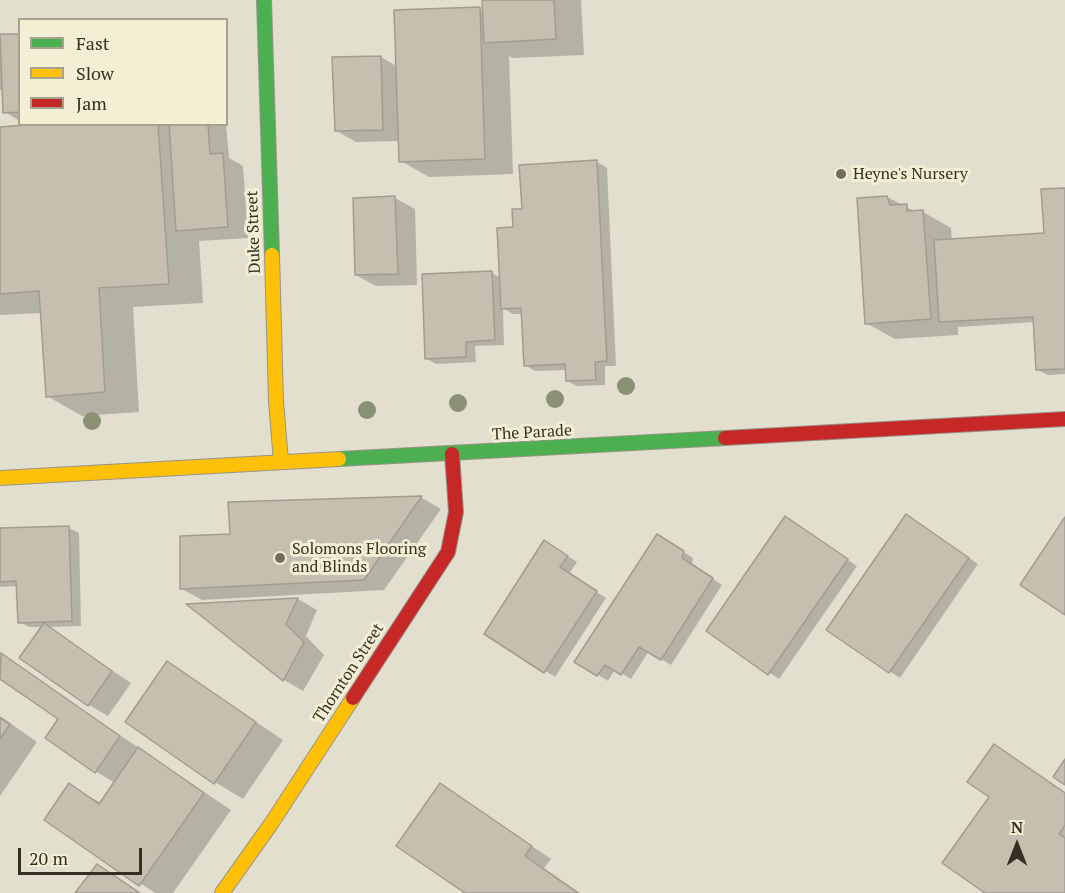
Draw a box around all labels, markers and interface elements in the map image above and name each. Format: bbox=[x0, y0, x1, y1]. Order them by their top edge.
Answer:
legend bbox=[18, 18, 228, 126]
text: Fast bbox=[76, 31, 109, 55]
text: Slow bbox=[76, 61, 114, 85]
text: Jam bbox=[76, 91, 107, 115]
place label: Heyne's Nursery bbox=[853, 164, 968, 184]
marker: Heyne's Nursery bbox=[834, 167, 848, 181]
street label: Duke Street bbox=[243, 190, 265, 274]
street label: The Parade bbox=[492, 421, 572, 445]
place label: Solomons Flooring and Blinds bbox=[292, 539, 426, 577]
marker: Solomons Flooring and Blinds bbox=[273, 551, 287, 565]
street label: Thornton Street bbox=[310, 620, 388, 726]
north arrow bbox=[987, 815, 1047, 875]
text: N bbox=[1011, 816, 1023, 838]
scale bar bbox=[21, 836, 146, 874]
text: 20 m bbox=[29, 846, 68, 870]

